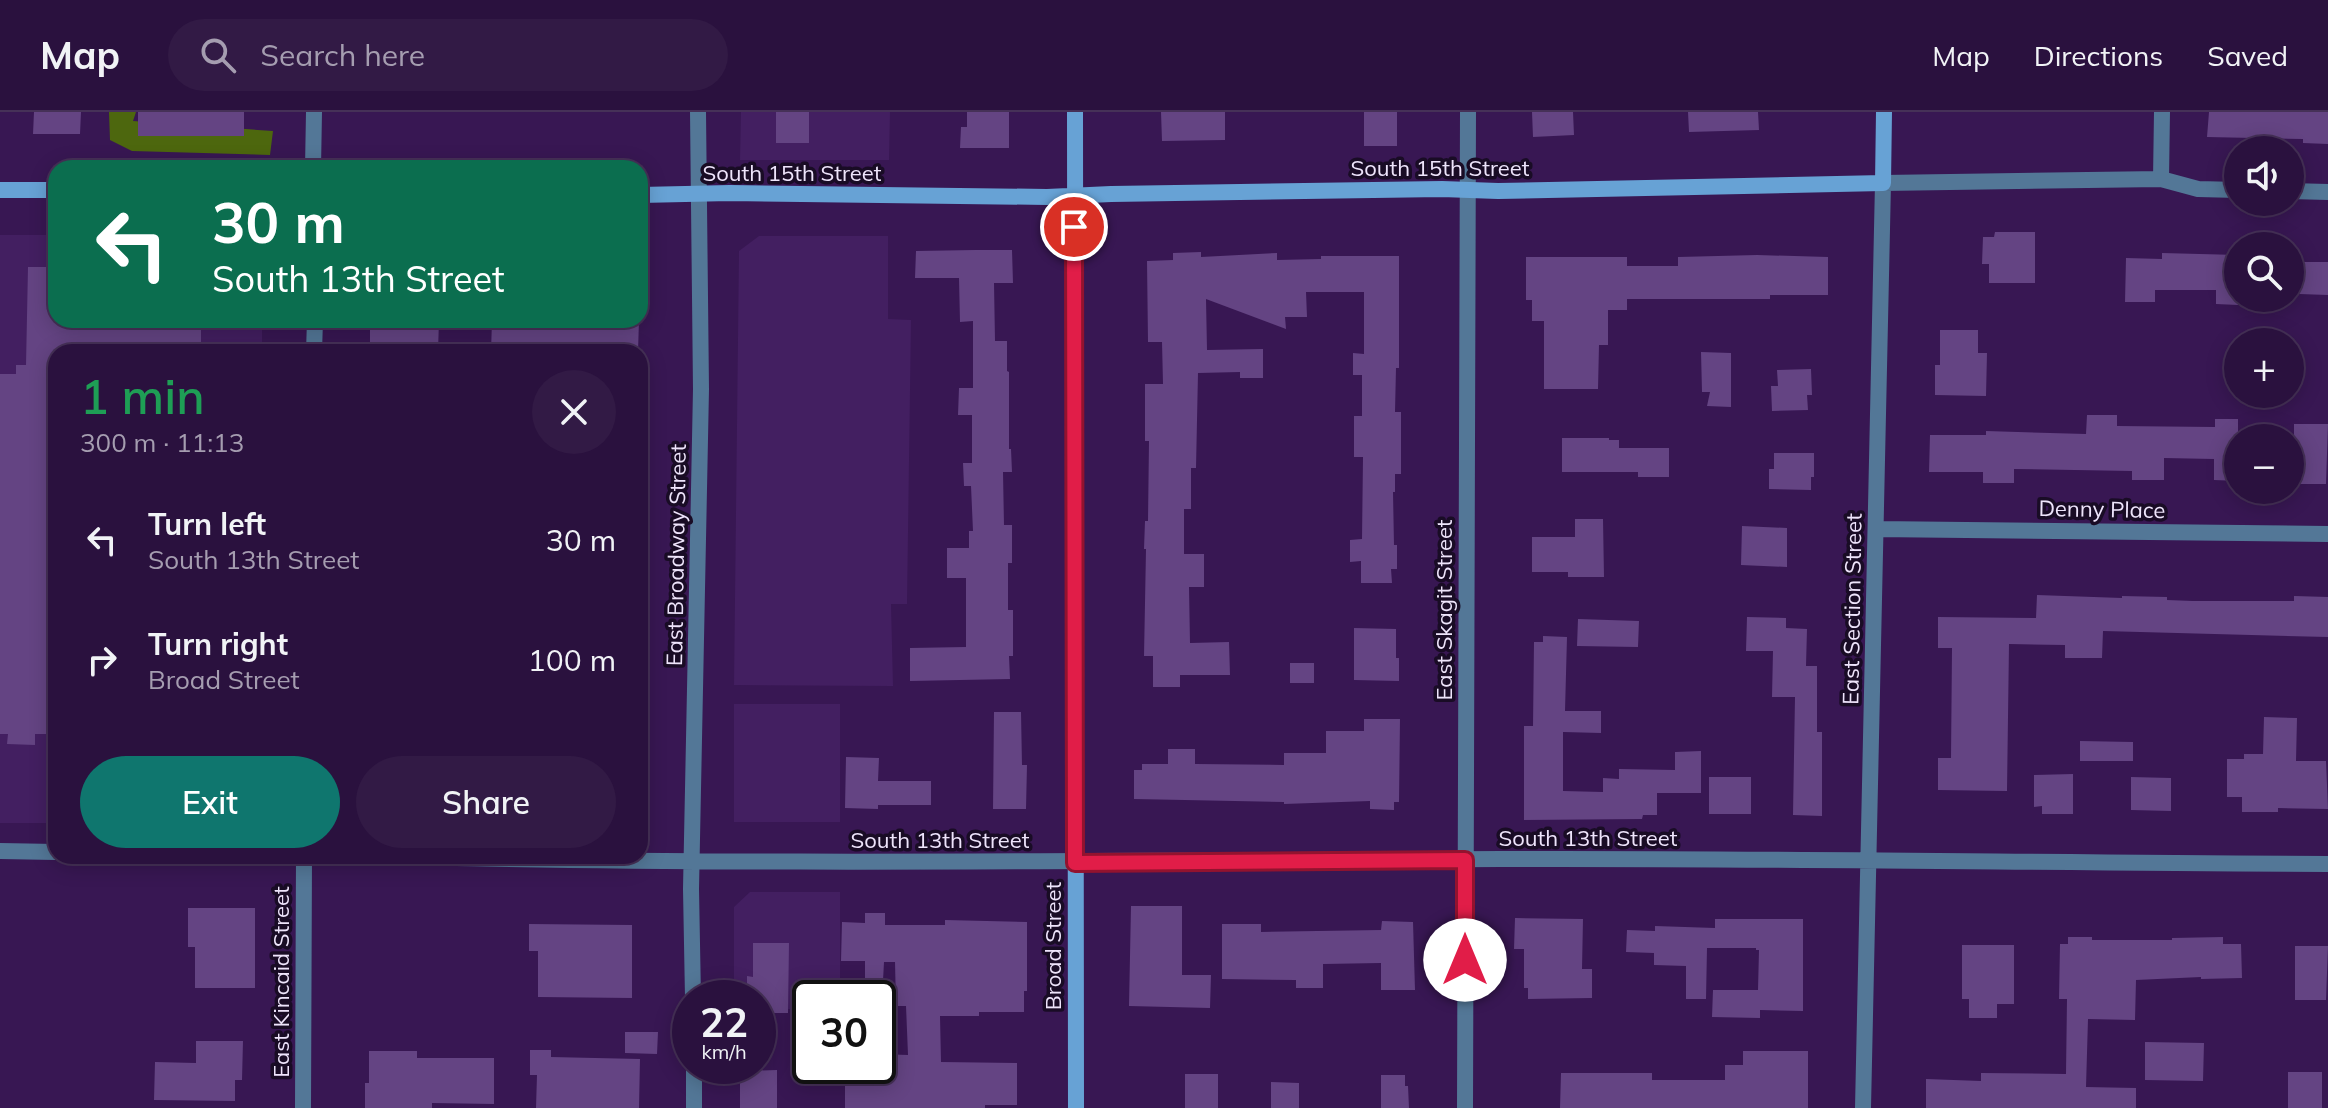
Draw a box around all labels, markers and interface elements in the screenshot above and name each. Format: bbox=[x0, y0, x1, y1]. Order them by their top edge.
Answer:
search box bbox=[168, 19, 728, 91]
text: Map bbox=[40, 31, 120, 79]
icon: search bbox=[196, 33, 240, 77]
text: Search here bbox=[260, 36, 425, 74]
text: Map bbox=[1932, 38, 1990, 73]
text: Directions bbox=[2034, 38, 2163, 73]
text: Saved bbox=[2207, 38, 2288, 73]
map controls bbox=[2224, 136, 2304, 504]
button: sound bbox=[2224, 136, 2304, 216]
street label: South 15th Street bbox=[1351, 154, 1530, 182]
street label: South 15th Street bbox=[703, 159, 882, 187]
text: 30 m bbox=[212, 187, 345, 257]
icon: left bbox=[80, 192, 184, 296]
pin bbox=[1040, 193, 1108, 261]
icon: arrive bbox=[1052, 205, 1096, 249]
button: search bbox=[2224, 232, 2304, 312]
text: South 13th Street bbox=[212, 256, 505, 301]
button: + bbox=[2224, 328, 2304, 408]
text: 1 min bbox=[80, 366, 205, 426]
button: close bbox=[532, 370, 616, 454]
button: − bbox=[2224, 424, 2304, 504]
text: 300 m · 11:13 bbox=[80, 426, 244, 459]
street label: East Broadway Street bbox=[660, 443, 692, 666]
street label: Denny Place bbox=[2038, 494, 2166, 524]
text: Turn left bbox=[148, 505, 266, 543]
street label: East Section Street bbox=[1836, 513, 1868, 705]
icon: left bbox=[80, 518, 124, 562]
street label: East Skagit Street bbox=[1430, 519, 1458, 701]
text: 30 m bbox=[546, 521, 616, 559]
text: South 13th Street bbox=[148, 543, 359, 576]
text: Turn right bbox=[148, 625, 288, 663]
icon: right bbox=[80, 638, 124, 682]
text: 100 m bbox=[528, 641, 616, 679]
text: Broad Street bbox=[148, 663, 300, 696]
button: Exit bbox=[80, 756, 340, 848]
button: Share bbox=[356, 756, 616, 848]
street label: South 13th Street bbox=[1499, 824, 1678, 852]
street label: South 13th Street bbox=[851, 826, 1030, 854]
street label: Broad Street bbox=[1039, 882, 1067, 1010]
street label: East Kincaid Street bbox=[267, 886, 295, 1078]
position arrow bbox=[1423, 918, 1507, 1002]
speed limit sign: 30 bbox=[792, 980, 896, 1084]
text: 22 bbox=[700, 997, 748, 1047]
text: km/h bbox=[701, 1039, 747, 1064]

